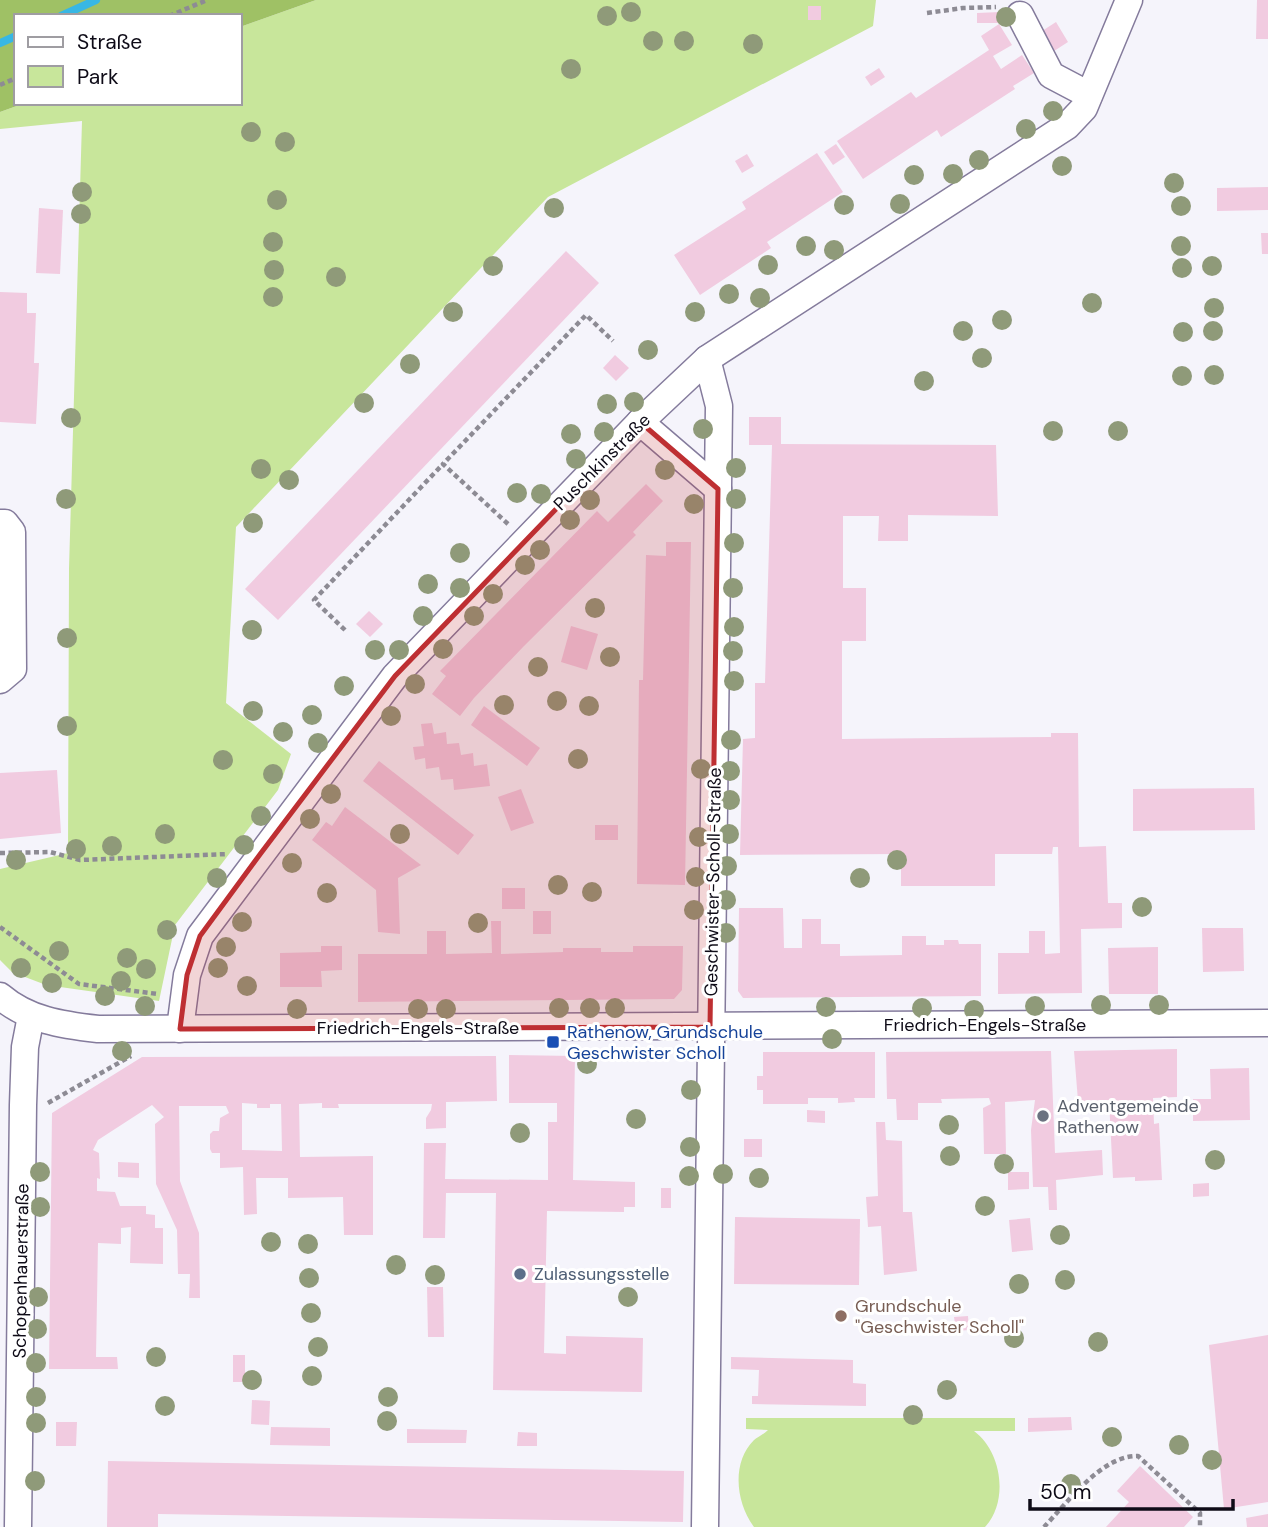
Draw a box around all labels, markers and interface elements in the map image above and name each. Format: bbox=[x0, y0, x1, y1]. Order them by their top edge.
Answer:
legend bbox=[14, 14, 242, 105]
text: Straße bbox=[77, 28, 142, 56]
text: Park bbox=[77, 63, 119, 91]
street label: Puschkinstraße bbox=[548, 408, 656, 516]
street label: Geschwister-Scholl-Straße bbox=[699, 767, 727, 997]
street label: Friedrich-Engels-Straße bbox=[884, 1013, 1086, 1037]
street label: Friedrich-Engels-Straße bbox=[317, 1016, 519, 1040]
place label: Rathenow, Grundschule Geschwister Scholl bbox=[567, 1020, 763, 1065]
marker: Rathenow, Grundschule Geschwister Scholl bbox=[545, 1034, 561, 1050]
place label: Adventgemeinde Rathenow bbox=[1057, 1094, 1199, 1139]
marker: Adventgemeinde Rathenow bbox=[1035, 1108, 1051, 1124]
street label: Schopenhauerstraße bbox=[7, 1183, 35, 1359]
place label: Zulassungsstelle bbox=[534, 1262, 670, 1286]
marker: Zulassungsstelle bbox=[512, 1266, 528, 1282]
place label: Grundschule "Geschwister Scholl" bbox=[855, 1294, 1024, 1339]
marker: Grundschule "Geschwister Scholl" bbox=[833, 1308, 849, 1324]
scale bar bbox=[1030, 1468, 1233, 1512]
text: 50 m bbox=[1040, 1478, 1091, 1506]

